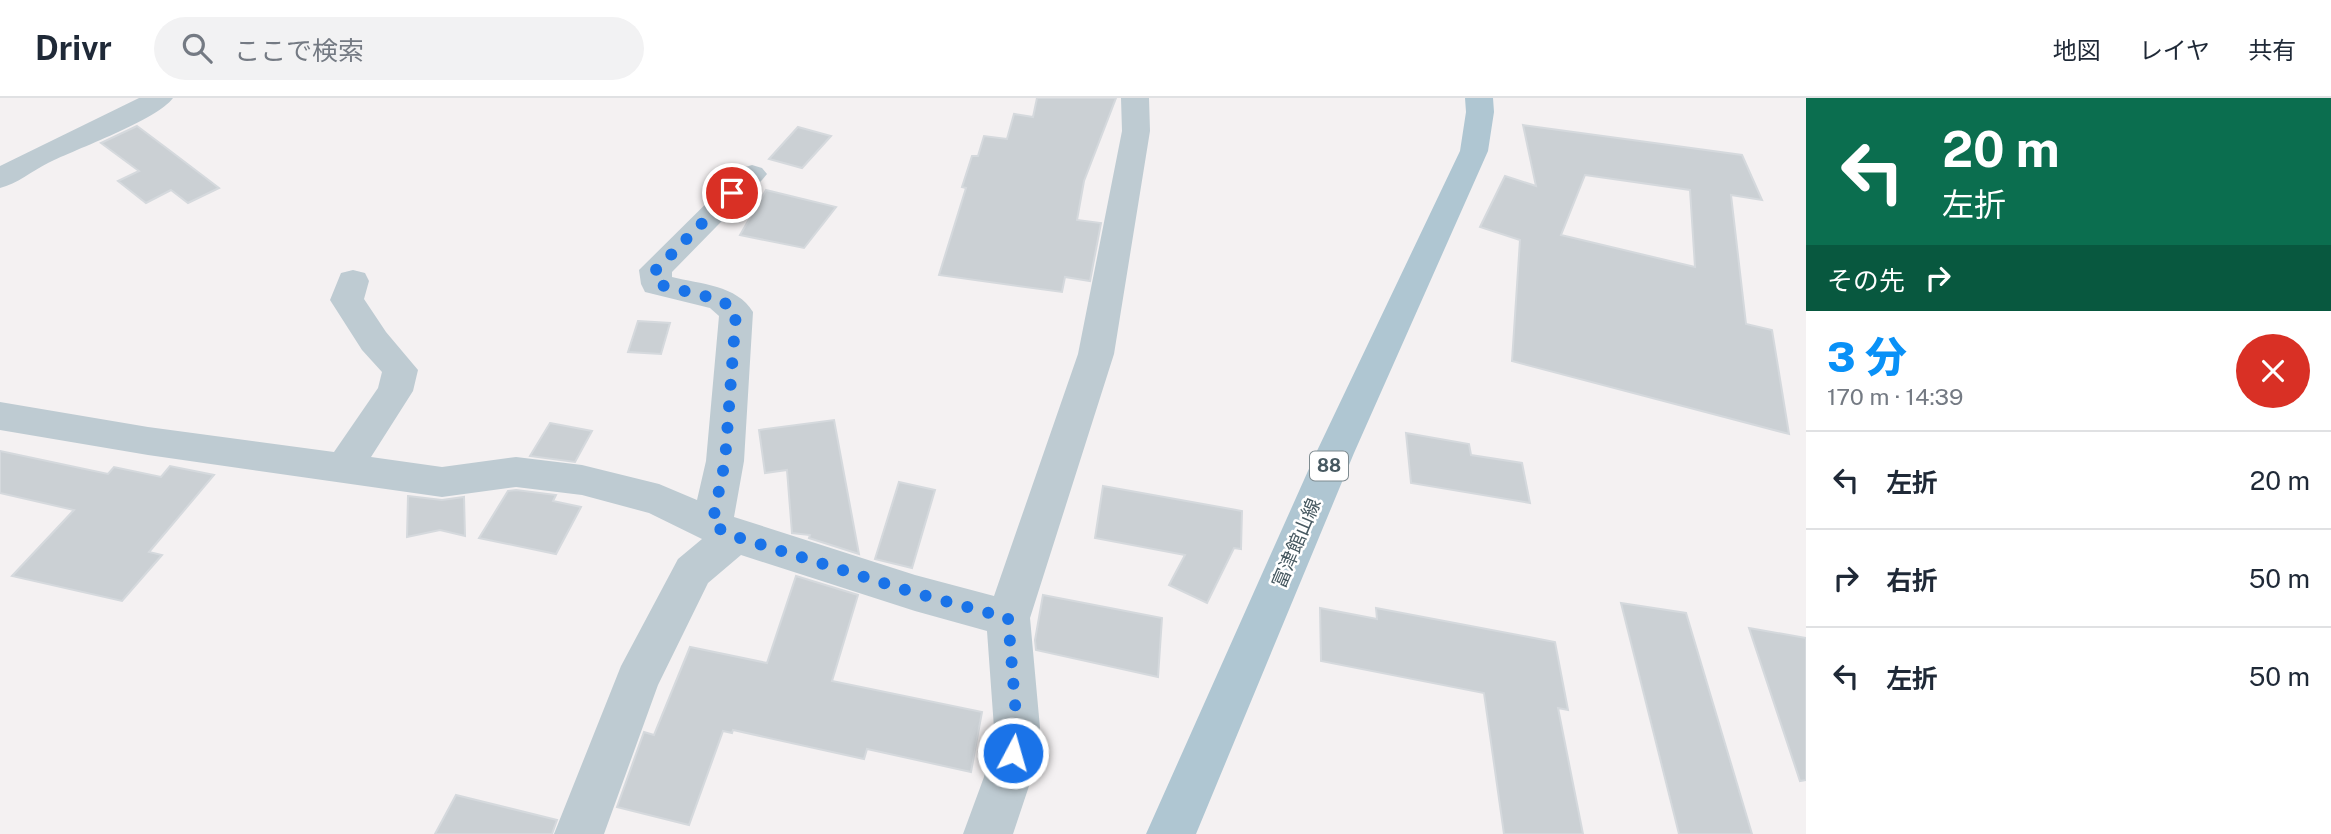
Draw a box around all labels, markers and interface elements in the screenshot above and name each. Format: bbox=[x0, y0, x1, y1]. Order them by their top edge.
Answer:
search box bbox=[154, 17, 644, 80]
text: Drivr bbox=[35, 29, 112, 67]
icon: search bbox=[178, 29, 216, 67]
text: ここで検索 bbox=[234, 35, 364, 66]
text: 地図 bbox=[2053, 36, 2101, 64]
text: レイヤ bbox=[2139, 36, 2210, 64]
text: 共有 bbox=[2248, 36, 2296, 64]
text: 20 m bbox=[1942, 120, 2060, 178]
icon: left bbox=[1827, 126, 1918, 217]
pin bbox=[702, 163, 762, 223]
icon: arrive bbox=[713, 174, 751, 212]
text: 左折 bbox=[1942, 186, 2006, 223]
icon: right bbox=[1919, 259, 1957, 297]
text: その先 bbox=[1827, 265, 1905, 296]
text: 3 分 bbox=[1827, 332, 1907, 381]
button: close bbox=[2236, 334, 2310, 408]
text: 170 m · 14:39 bbox=[1827, 383, 1963, 410]
road number: 88 bbox=[1310, 452, 1348, 480]
icon: left bbox=[1827, 461, 1865, 499]
text: 20 m bbox=[2250, 465, 2310, 496]
text: 左折 bbox=[1886, 467, 1938, 498]
street label: 富津館山線 bbox=[1267, 495, 1325, 591]
icon: right bbox=[1827, 559, 1865, 597]
text: 50 m bbox=[2249, 563, 2310, 594]
text: 右折 bbox=[1886, 565, 1938, 596]
icon: left bbox=[1827, 657, 1865, 695]
text: 50 m bbox=[2249, 661, 2310, 692]
text: 左折 bbox=[1886, 663, 1938, 694]
position arrow bbox=[976, 716, 1050, 790]

